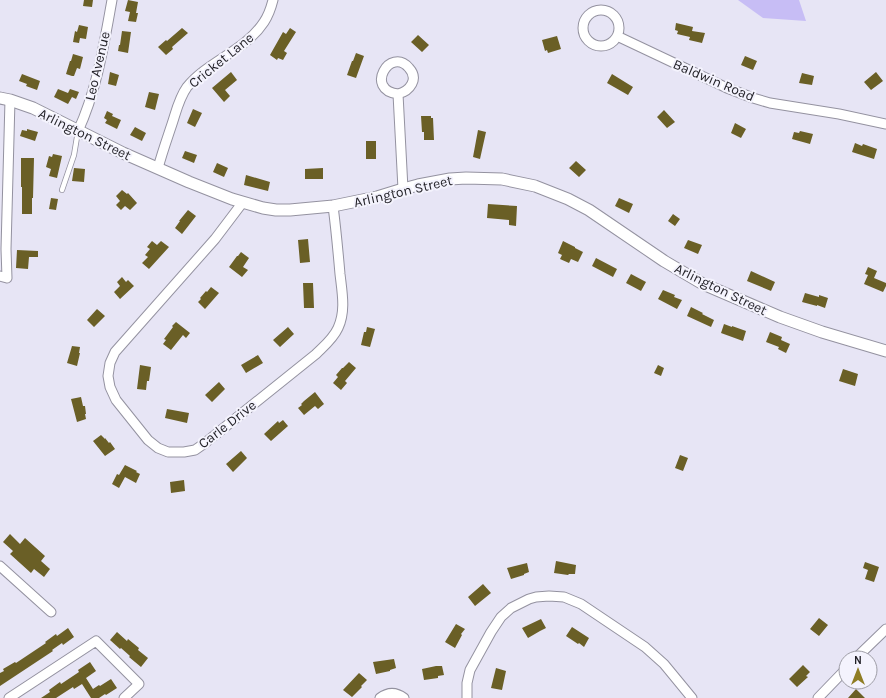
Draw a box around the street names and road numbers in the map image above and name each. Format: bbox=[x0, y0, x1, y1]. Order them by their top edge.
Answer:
street label: Cricket Lane bbox=[185, 29, 257, 92]
street label: Leo Avenue bbox=[81, 30, 114, 103]
street label: Baldwin Road bbox=[670, 56, 757, 105]
street label: Arlington Street bbox=[36, 105, 134, 164]
street label: Arlington Street bbox=[352, 172, 454, 211]
street label: Arlington Street bbox=[672, 260, 770, 319]
street label: Carle Drive bbox=[195, 397, 260, 452]

